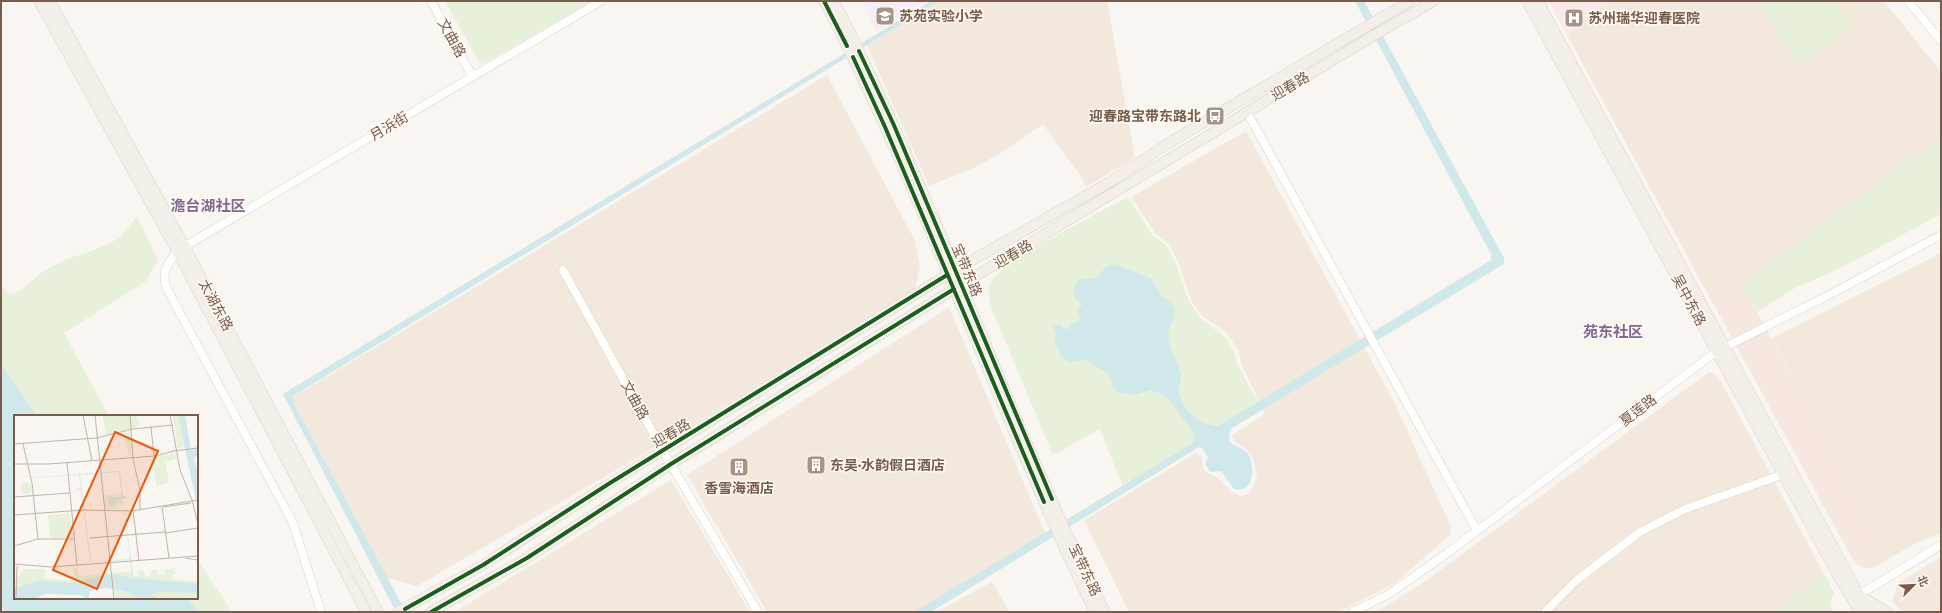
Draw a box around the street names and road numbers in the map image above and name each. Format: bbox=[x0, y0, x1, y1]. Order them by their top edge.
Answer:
street label: 文曲路 bbox=[434, 15, 470, 61]
street label: 迎春路 bbox=[1267, 67, 1313, 105]
street label: 月浜街 bbox=[366, 107, 412, 145]
street label: 迎春路 bbox=[990, 235, 1036, 273]
street label: 宝带东路 bbox=[948, 241, 986, 299]
street label: 吴中东路 bbox=[1668, 271, 1710, 329]
street label: 太湖东路 bbox=[195, 276, 237, 334]
street label: 文曲路 bbox=[617, 377, 653, 423]
street label: 夏莲路 bbox=[1616, 390, 1660, 430]
street label: 迎春路 bbox=[648, 414, 694, 452]
street label: 宝带东路 bbox=[1065, 541, 1105, 599]

